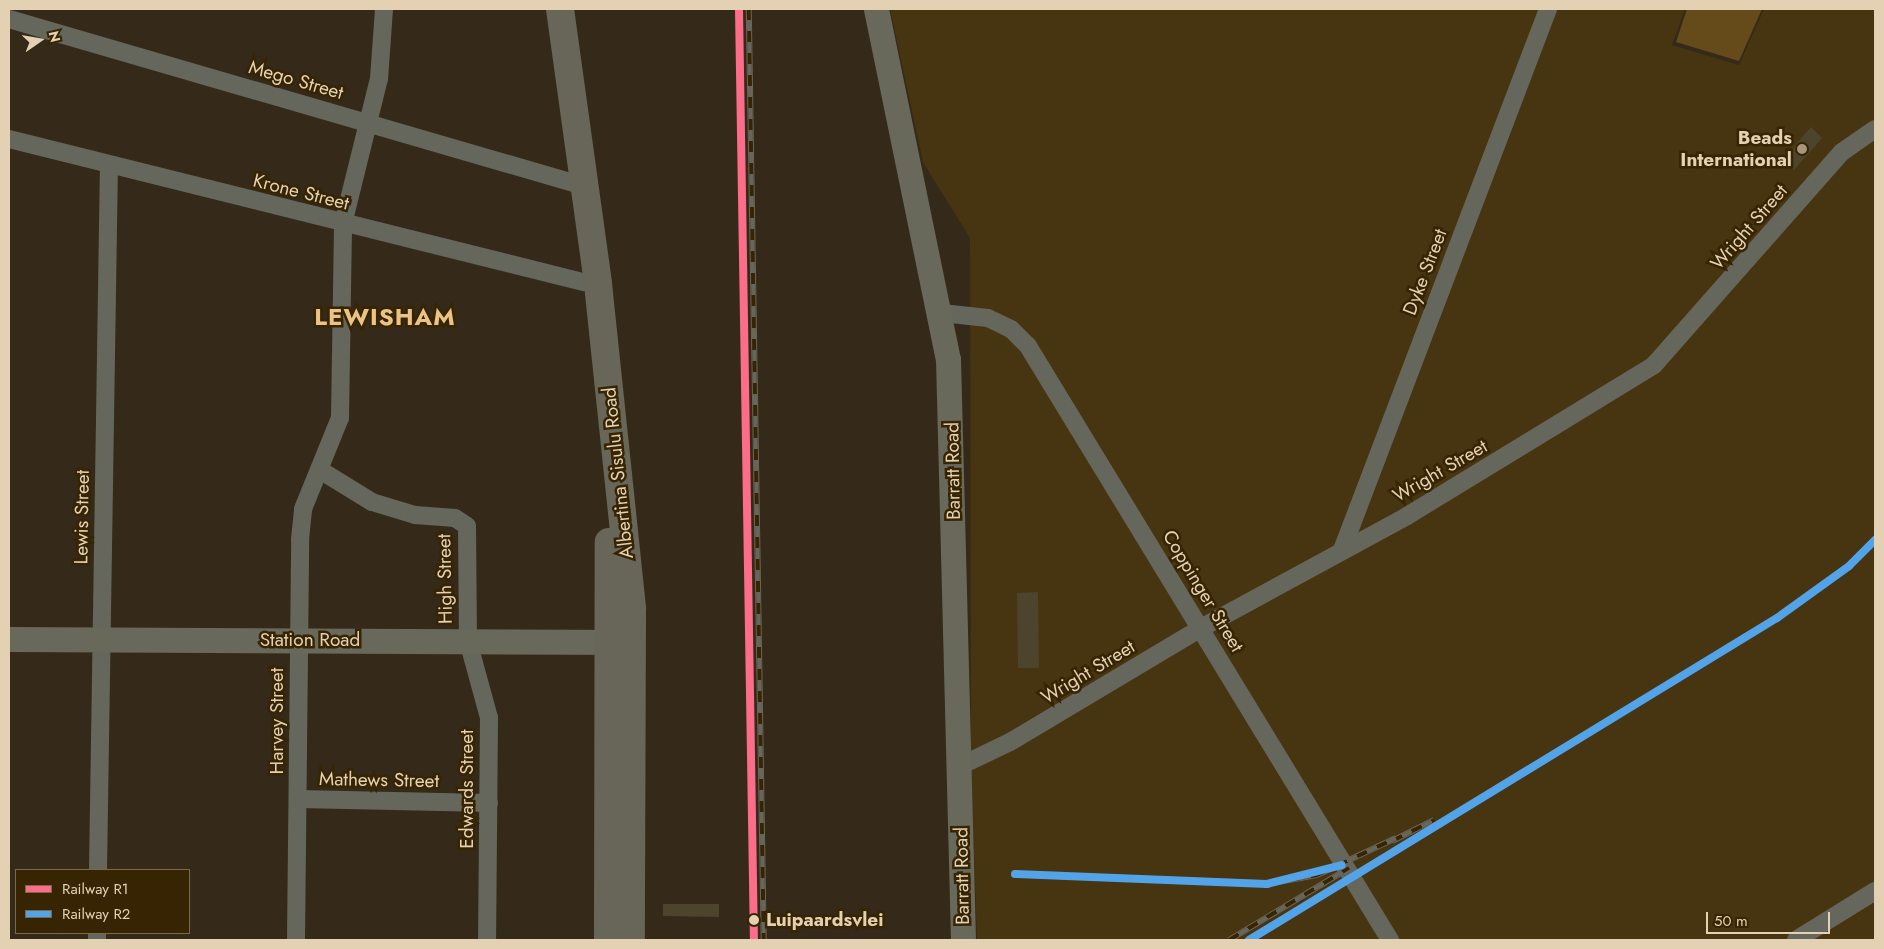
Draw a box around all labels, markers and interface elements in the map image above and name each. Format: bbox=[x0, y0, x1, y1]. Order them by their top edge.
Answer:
north arrow bbox=[15, 15, 65, 65]
text: N bbox=[44, 29, 66, 44]
street label: Mego Street bbox=[246, 56, 346, 104]
place label: Beads International bbox=[1680, 127, 1792, 171]
marker: Beads International bbox=[1796, 143, 1808, 155]
street label: Krone Street bbox=[251, 169, 351, 215]
street label: Wright Street bbox=[1706, 180, 1792, 274]
street label: Dyke Street bbox=[1398, 226, 1452, 318]
district label: LEWISHAM bbox=[313, 303, 457, 331]
street label: Albertina Sisulu Road bbox=[598, 386, 638, 560]
street label: Barratt Road bbox=[941, 422, 965, 520]
street label: Wright Street bbox=[1389, 435, 1491, 507]
street label: Lewis Street bbox=[70, 470, 94, 564]
street label: Coppinger Street bbox=[1158, 526, 1248, 656]
street label: High Street bbox=[433, 534, 457, 624]
street label: Station Road bbox=[260, 629, 360, 651]
street label: Wright Street bbox=[1037, 635, 1139, 709]
street label: Harvey Street bbox=[266, 668, 288, 774]
street label: Edwards Street bbox=[456, 729, 478, 849]
street label: Mathews Street bbox=[319, 768, 439, 792]
street label: Barratt Road bbox=[950, 827, 974, 925]
legend bbox=[15, 869, 190, 934]
text: Railway R1 bbox=[62, 878, 129, 900]
scale bar bbox=[1709, 902, 1833, 934]
text: Railway R2 bbox=[62, 903, 130, 925]
place label: Luipaardsvlei bbox=[766, 909, 883, 931]
text: 50 m bbox=[1714, 910, 1748, 932]
marker: Luipaardsvlei bbox=[745, 911, 763, 929]

